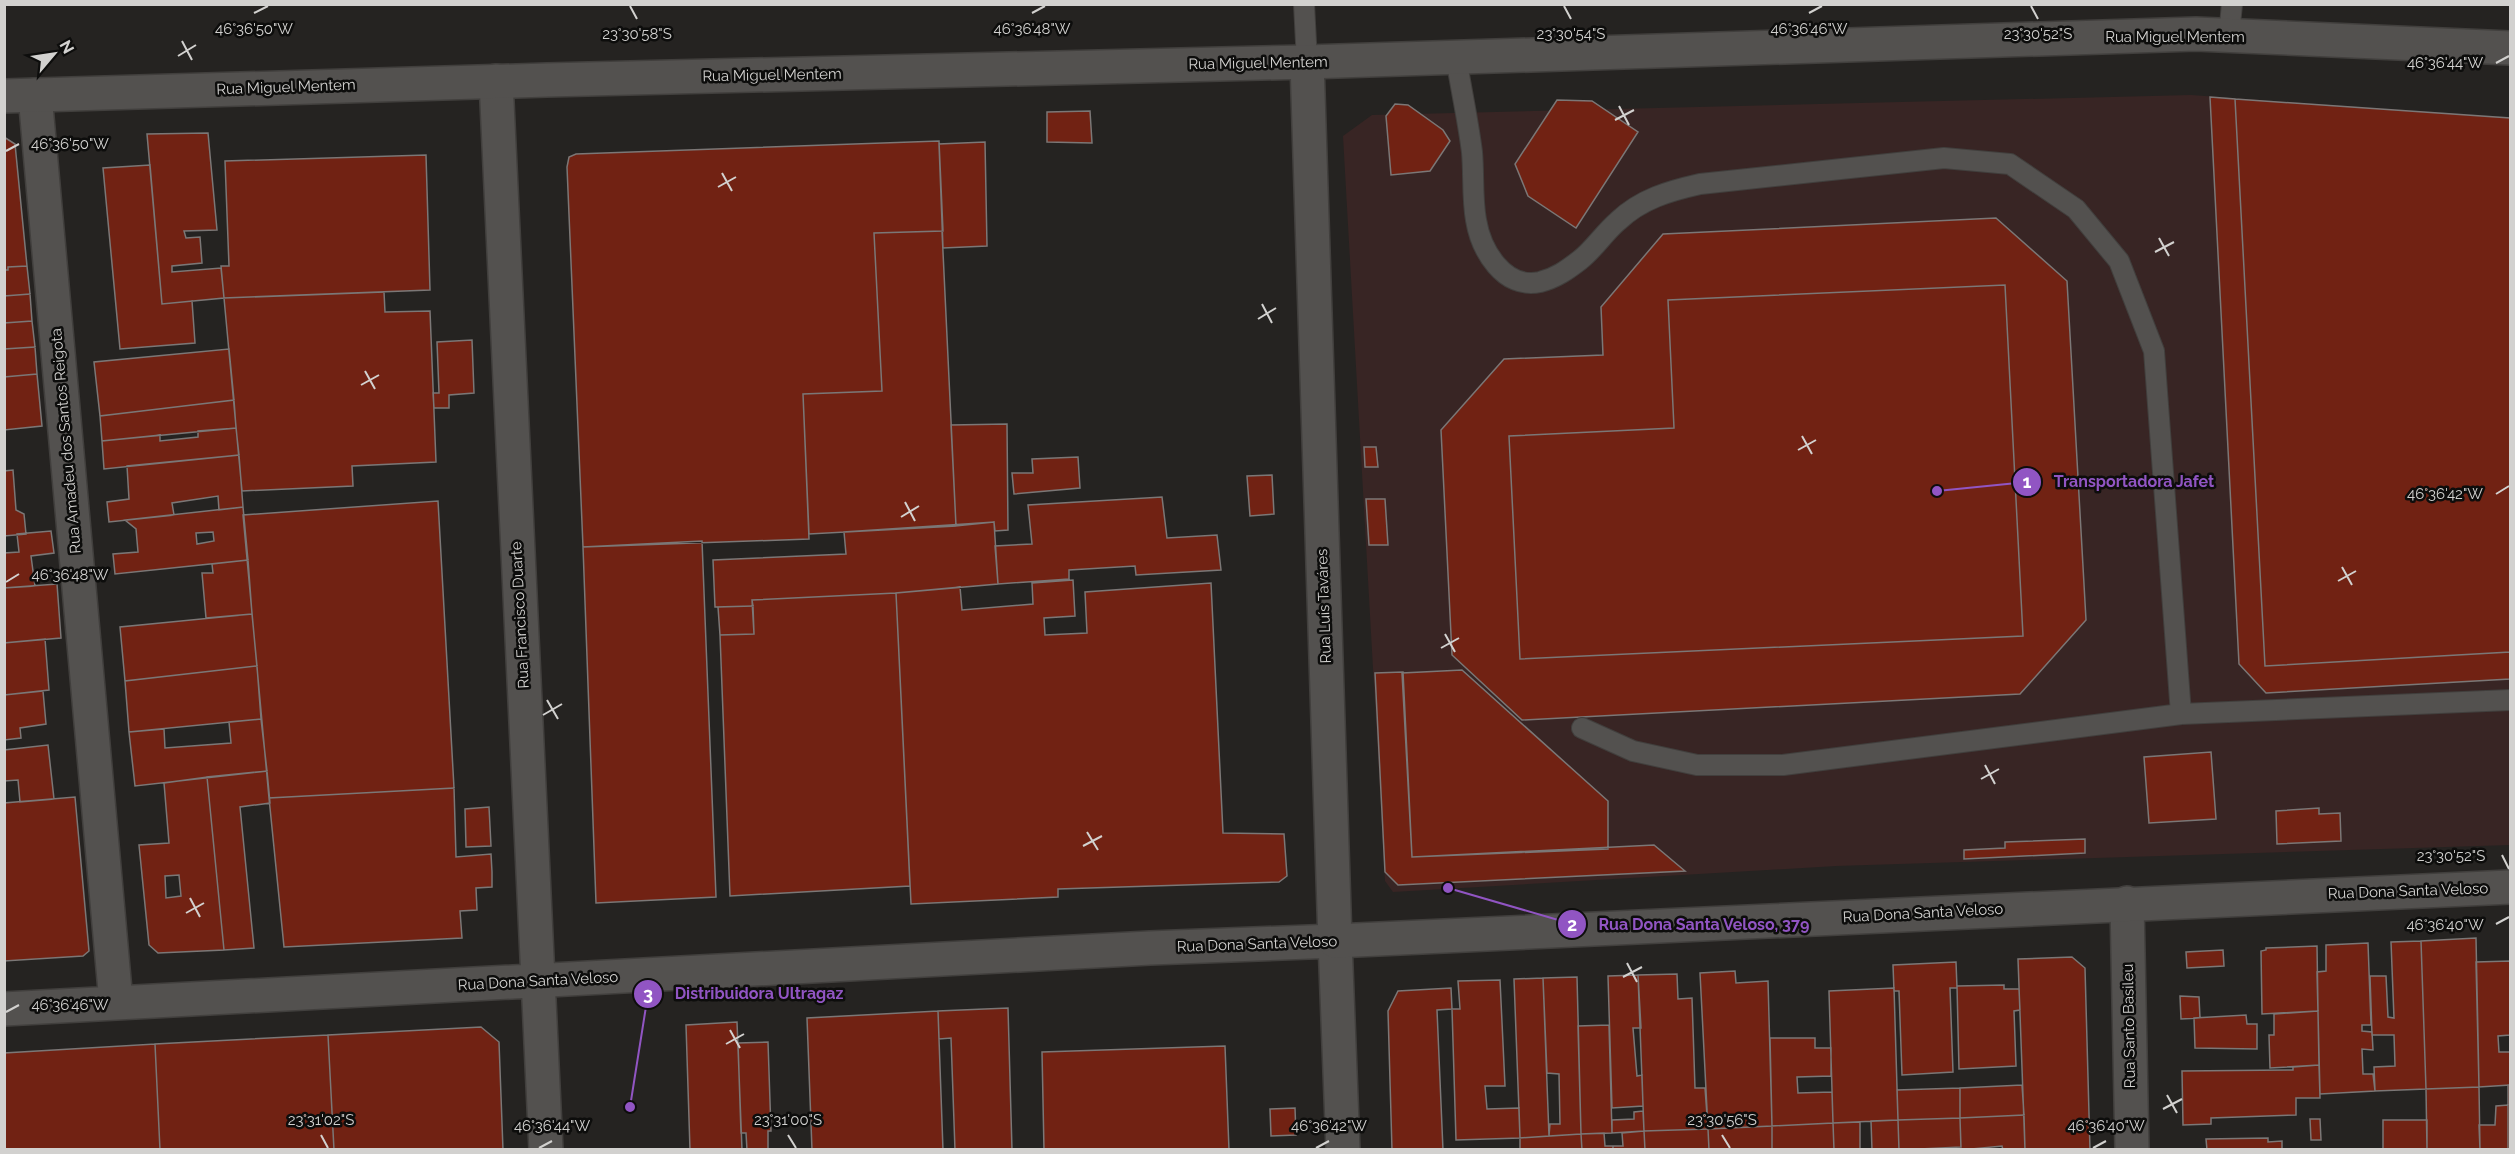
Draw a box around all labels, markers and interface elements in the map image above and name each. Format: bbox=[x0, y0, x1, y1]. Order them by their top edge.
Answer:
text: 46°36'50"W bbox=[215, 20, 293, 38]
text: 46°36'48"W bbox=[994, 20, 1071, 38]
text: 46°36'46"W bbox=[1770, 20, 1848, 38]
north arrow bbox=[24, 24, 84, 84]
text: 23°30'58"S bbox=[602, 25, 672, 43]
text: 23°30'54"S bbox=[1537, 25, 1605, 43]
text: 23°30'52"S bbox=[2004, 25, 2072, 43]
street label: Rua Miguel Mentem bbox=[2105, 28, 2245, 46]
text: N bbox=[55, 37, 78, 57]
street label: Rua Miguel Mentem bbox=[1188, 53, 1328, 73]
text: 46°36'44"W bbox=[2407, 54, 2483, 72]
street label: Rua Miguel Mentem bbox=[702, 65, 842, 85]
street label: Rua Miguel Mentem bbox=[216, 76, 356, 98]
text: 46°36'50"W bbox=[31, 135, 109, 153]
street label: Rua Amadeu dos Santos Reigota bbox=[47, 328, 85, 554]
callout: Transportadora Jafet bbox=[2012, 465, 2227, 499]
text: 1 bbox=[2023, 471, 2032, 492]
text: Transportadora Jafet bbox=[2054, 472, 2214, 491]
text: 46°36'42"W bbox=[2407, 485, 2483, 503]
street label: Rua Francisco Duarte bbox=[507, 541, 533, 689]
street label: Rua Luís Taváres bbox=[1313, 548, 1335, 664]
text: 46°36'48"W bbox=[32, 566, 109, 584]
text: 23°30'52"S bbox=[2417, 847, 2485, 865]
street label: Rua Dona Santa Veloso bbox=[2327, 879, 2489, 903]
street label: Rua Dona Santa Veloso bbox=[1842, 900, 2004, 926]
callout: Rua Dona Santa Veloso, 379 bbox=[1557, 907, 1822, 941]
text: 2 bbox=[1567, 914, 1577, 935]
text: Rua Dona Santa Veloso, 379 bbox=[1599, 915, 1809, 934]
text: 46°36'40"W bbox=[2406, 916, 2484, 934]
street label: Rua Dona Santa Veloso bbox=[1176, 932, 1338, 956]
street label: Rua Santo Basileu bbox=[2119, 963, 2139, 1088]
street label: Rua Dona Santa Veloso bbox=[457, 968, 619, 994]
callout: Distribuidora Ultragaz bbox=[633, 977, 856, 1011]
text: 3 bbox=[643, 983, 653, 1004]
text: Distribuidora Ultragaz bbox=[675, 984, 843, 1003]
text: 46°36'46"W bbox=[31, 996, 109, 1014]
text: 23°31'02"S bbox=[288, 1111, 354, 1129]
text: 23°31'00"S bbox=[754, 1111, 822, 1129]
text: 23°30'56"S bbox=[1687, 1111, 1757, 1129]
text: 46°36'44"W bbox=[514, 1117, 590, 1135]
text: 46°36'42"W bbox=[1291, 1117, 1367, 1135]
text: 46°36'40"W bbox=[2067, 1117, 2145, 1135]

